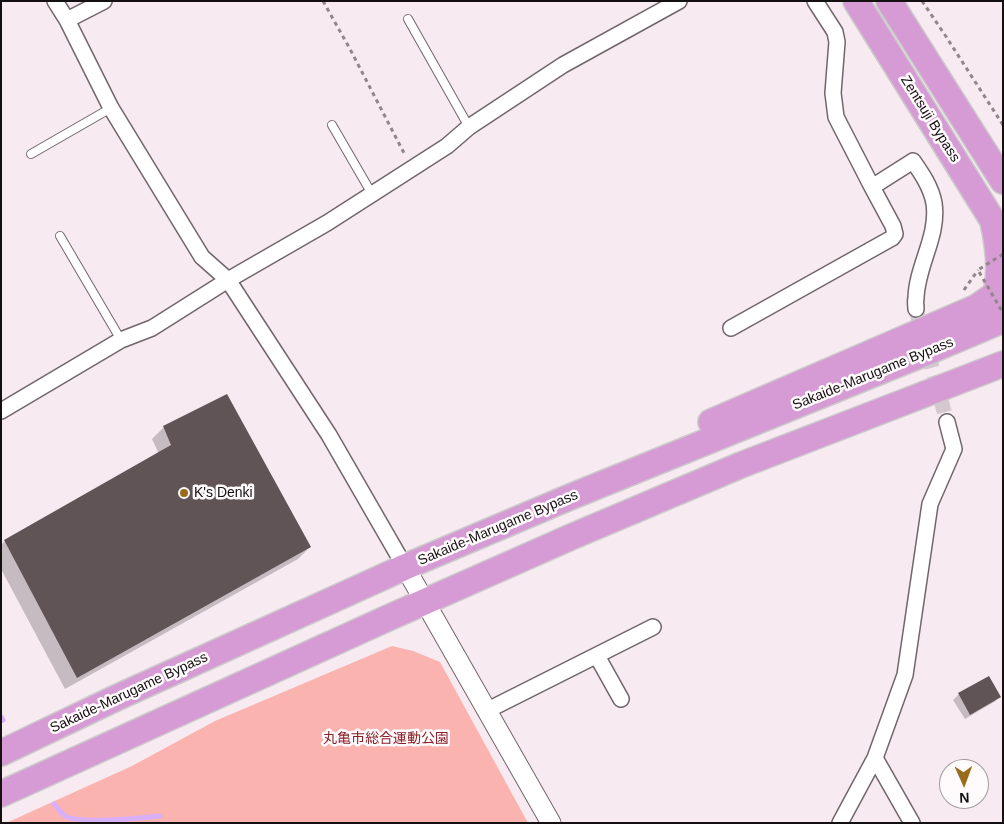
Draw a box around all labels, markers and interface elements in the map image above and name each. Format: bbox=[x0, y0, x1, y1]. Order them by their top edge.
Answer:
street label: Zentsuji Bypass bbox=[897, 73, 963, 165]
street label: Sakaide-Marugame Bypass bbox=[790, 334, 956, 414]
place label: K's Denki bbox=[194, 485, 253, 501]
marker: K's Denki bbox=[178, 487, 190, 499]
street label: Sakaide-Marugame Bypass bbox=[416, 487, 580, 569]
street label: Sakaide-Marugame Bypass bbox=[48, 649, 210, 737]
park label: 丸亀市総合運動公園 bbox=[323, 731, 449, 747]
north arrow bbox=[939, 759, 989, 809]
text: N bbox=[959, 790, 970, 806]

